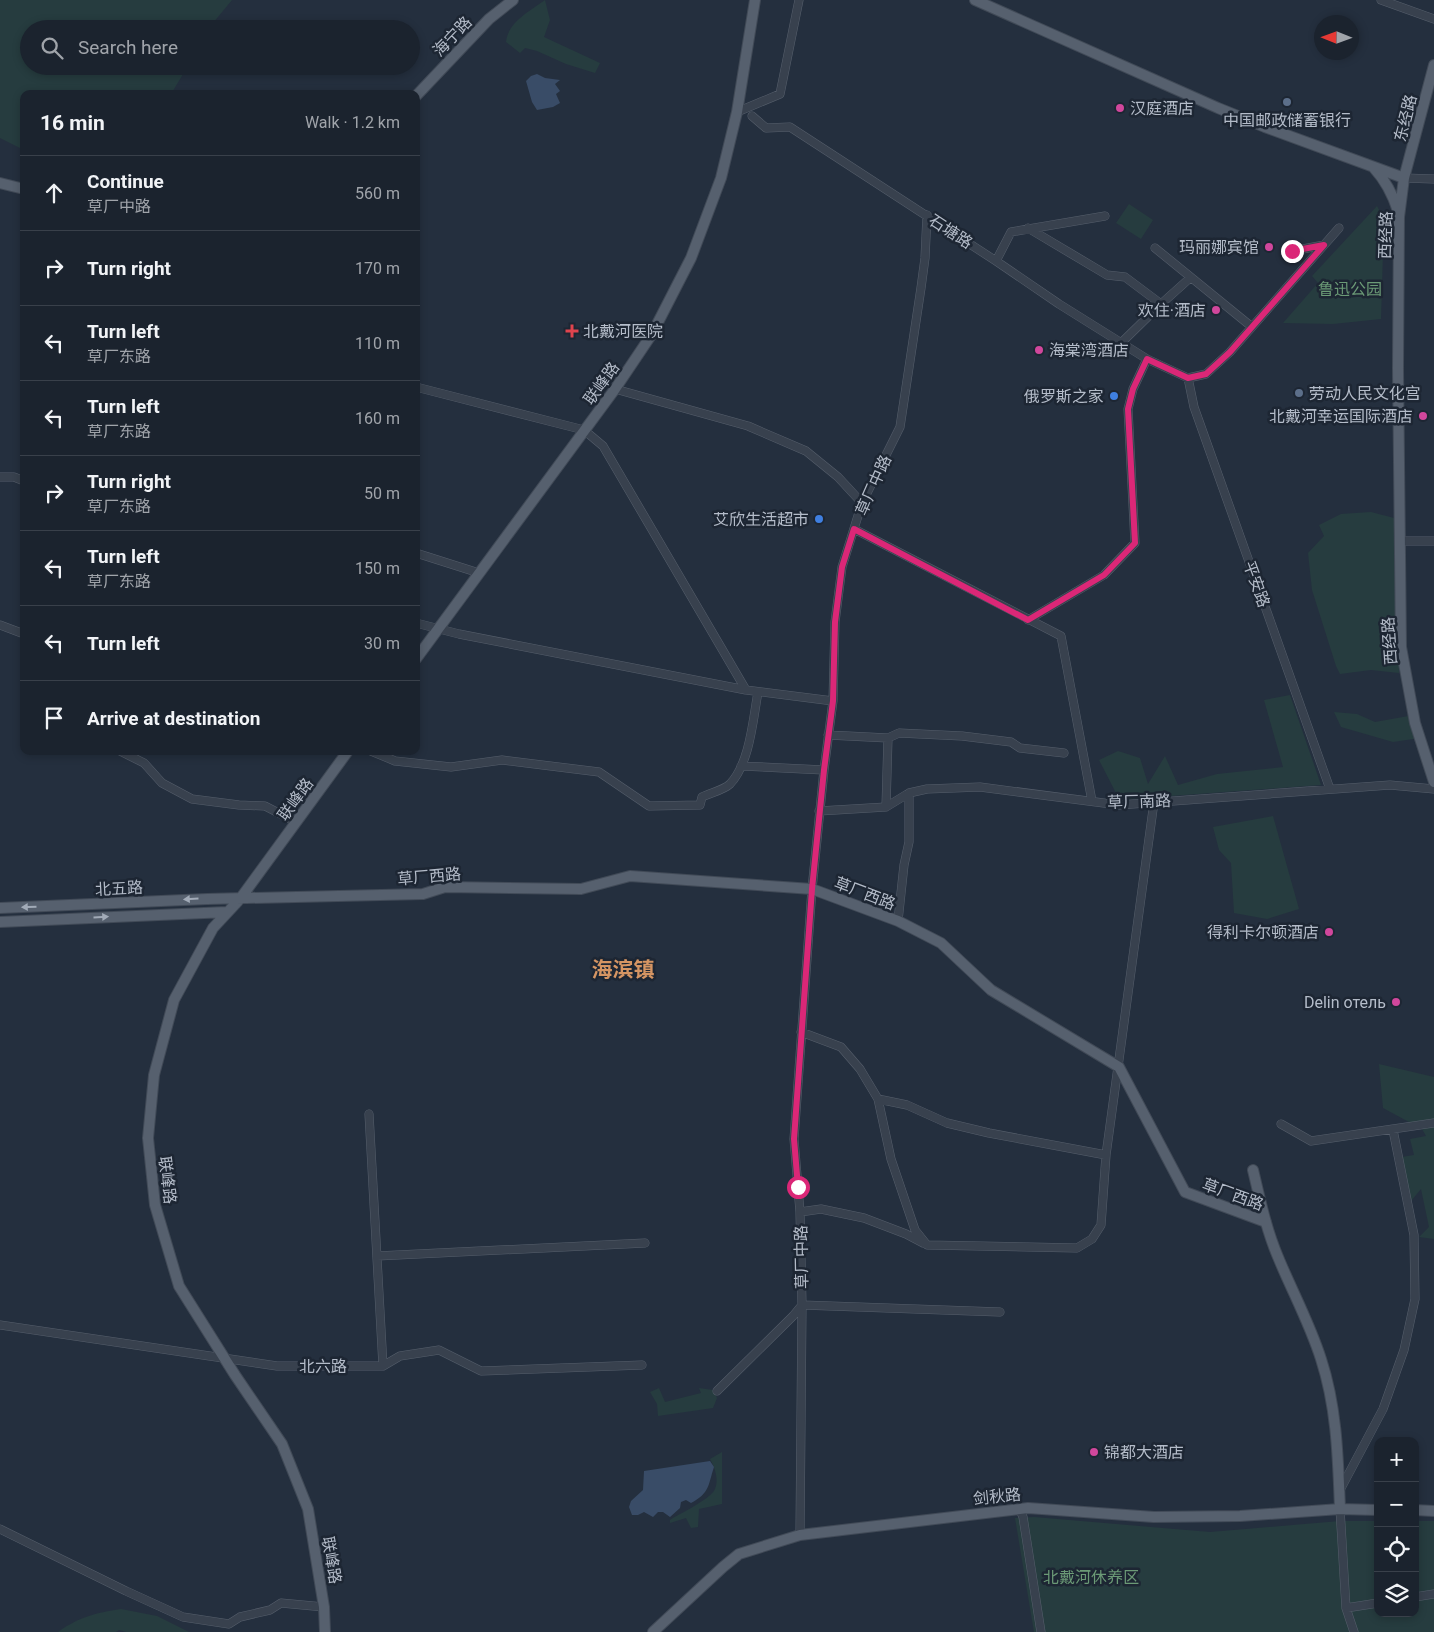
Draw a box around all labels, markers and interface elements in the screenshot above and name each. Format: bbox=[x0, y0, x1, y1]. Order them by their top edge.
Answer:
street label: 海宁路 bbox=[429, 12, 476, 60]
north arrow bbox=[1314, 15, 1359, 60]
search box bbox=[20, 20, 420, 75]
icon: search bbox=[38, 34, 66, 62]
text: Search here bbox=[78, 36, 178, 59]
street label: 东经路 bbox=[1390, 93, 1421, 144]
marker: 中国邮政储蓄银行 bbox=[1281, 96, 1293, 108]
place label: 汉庭酒店 bbox=[1130, 99, 1194, 118]
marker: 汉庭酒店 bbox=[1114, 102, 1126, 114]
text: 16 min bbox=[40, 111, 105, 135]
place label: 中国邮政储蓄银行 bbox=[1223, 111, 1351, 130]
text: Walk · 1.2 km bbox=[305, 113, 400, 132]
text: Continue bbox=[87, 170, 164, 193]
icon: ahead bbox=[40, 179, 68, 207]
text: 560 m bbox=[355, 184, 400, 203]
text: 草厂中路 bbox=[87, 197, 151, 216]
street label: 石塘路 bbox=[925, 210, 976, 252]
street label: 西经路 bbox=[1375, 211, 1396, 259]
place label: 玛丽娜宾馆 bbox=[1179, 238, 1259, 257]
route end bbox=[1281, 240, 1304, 263]
marker: 玛丽娜宾馆 bbox=[1263, 241, 1275, 253]
icon: right bbox=[40, 254, 68, 282]
text: Turn right bbox=[87, 257, 171, 280]
text: 170 m bbox=[355, 259, 400, 278]
park label: 鲁迅公园 bbox=[1318, 280, 1382, 299]
place label: 欢住·酒店 bbox=[1138, 301, 1206, 320]
marker: 欢住·酒店 bbox=[1210, 304, 1222, 316]
text: Turn left bbox=[87, 320, 160, 343]
place label: 北戴河医院 bbox=[583, 322, 663, 341]
marker: 北戴河医院 bbox=[565, 324, 579, 338]
icon: left bbox=[40, 329, 68, 357]
text: 110 m bbox=[355, 334, 400, 353]
place label: 海棠湾酒店 bbox=[1049, 341, 1129, 360]
marker: 海棠湾酒店 bbox=[1033, 344, 1045, 356]
text: 草厂东路 bbox=[87, 347, 151, 366]
street label: 联峰路 bbox=[580, 358, 623, 408]
place label: 劳动人民文化宫 bbox=[1309, 384, 1421, 403]
place label: 俄罗斯之家 bbox=[1024, 387, 1104, 406]
marker: 劳动人民文化宫 bbox=[1293, 387, 1305, 399]
marker: 俄罗斯之家 bbox=[1108, 390, 1120, 402]
text: Turn left bbox=[87, 395, 160, 418]
icon: left bbox=[40, 404, 68, 432]
place label: 北戴河幸运国际酒店 bbox=[1269, 407, 1413, 426]
text: 160 m bbox=[355, 409, 400, 428]
marker: 北戴河幸运国际酒店 bbox=[1417, 410, 1429, 422]
text: 草厂东路 bbox=[87, 422, 151, 441]
street label: 草厂中路 bbox=[852, 452, 895, 518]
text: Turn right bbox=[87, 470, 171, 493]
icon: right bbox=[40, 479, 68, 507]
text: 50 m bbox=[364, 484, 400, 503]
text: 草厂东路 bbox=[87, 497, 151, 516]
place label: 艾欣生活超市 bbox=[713, 510, 809, 529]
marker: 艾欣生活超市 bbox=[813, 513, 825, 525]
text: Turn left bbox=[87, 545, 160, 568]
icon: left bbox=[40, 554, 68, 582]
street label: 平安路 bbox=[1239, 558, 1274, 610]
text: 150 m bbox=[355, 559, 400, 578]
text: 草厂东路 bbox=[87, 572, 151, 591]
street label: 西经路 bbox=[1378, 616, 1401, 666]
icon: left bbox=[40, 629, 68, 657]
text: Turn left bbox=[87, 632, 160, 655]
text: 30 m bbox=[364, 634, 400, 653]
icon: arrive bbox=[40, 704, 68, 732]
text: Arrive at destination bbox=[87, 707, 260, 730]
street label: 联峰路 bbox=[274, 774, 317, 824]
street label: 草厂南路 bbox=[1107, 791, 1171, 812]
street label: 草厂西路 bbox=[396, 864, 462, 889]
street label: 草厂西路 bbox=[832, 873, 898, 914]
street label: 北五路 bbox=[95, 878, 143, 899]
one-way arrow bbox=[183, 896, 199, 904]
one-way arrow bbox=[21, 903, 37, 911]
one-way arrow bbox=[93, 913, 109, 921]
place label: 得利卡尔顿酒店 bbox=[1207, 923, 1319, 942]
marker: 得利卡尔顿酒店 bbox=[1323, 926, 1335, 938]
district label: 海滨镇 bbox=[592, 958, 655, 982]
place label: Delin отель bbox=[1304, 993, 1386, 1012]
marker: Delin отель bbox=[1390, 996, 1402, 1008]
street label: 联峰路 bbox=[155, 1155, 180, 1205]
street label: 草厂西路 bbox=[1200, 1175, 1266, 1214]
route start bbox=[787, 1176, 810, 1199]
street label: 草厂中路 bbox=[791, 1225, 812, 1289]
street label: 北六路 bbox=[299, 1357, 347, 1376]
map controls bbox=[1374, 1437, 1419, 1617]
button: + bbox=[1374, 1437, 1419, 1482]
place label: 锦都大酒店 bbox=[1104, 1443, 1184, 1462]
marker: 锦都大酒店 bbox=[1088, 1446, 1100, 1458]
button: − bbox=[1374, 1482, 1419, 1527]
street label: 剑秋路 bbox=[972, 1485, 1022, 1508]
button: locate bbox=[1374, 1527, 1419, 1572]
street label: 联峰路 bbox=[318, 1535, 345, 1585]
park label: 北戴河休养区 bbox=[1043, 1568, 1139, 1587]
button: layers bbox=[1374, 1572, 1419, 1617]

